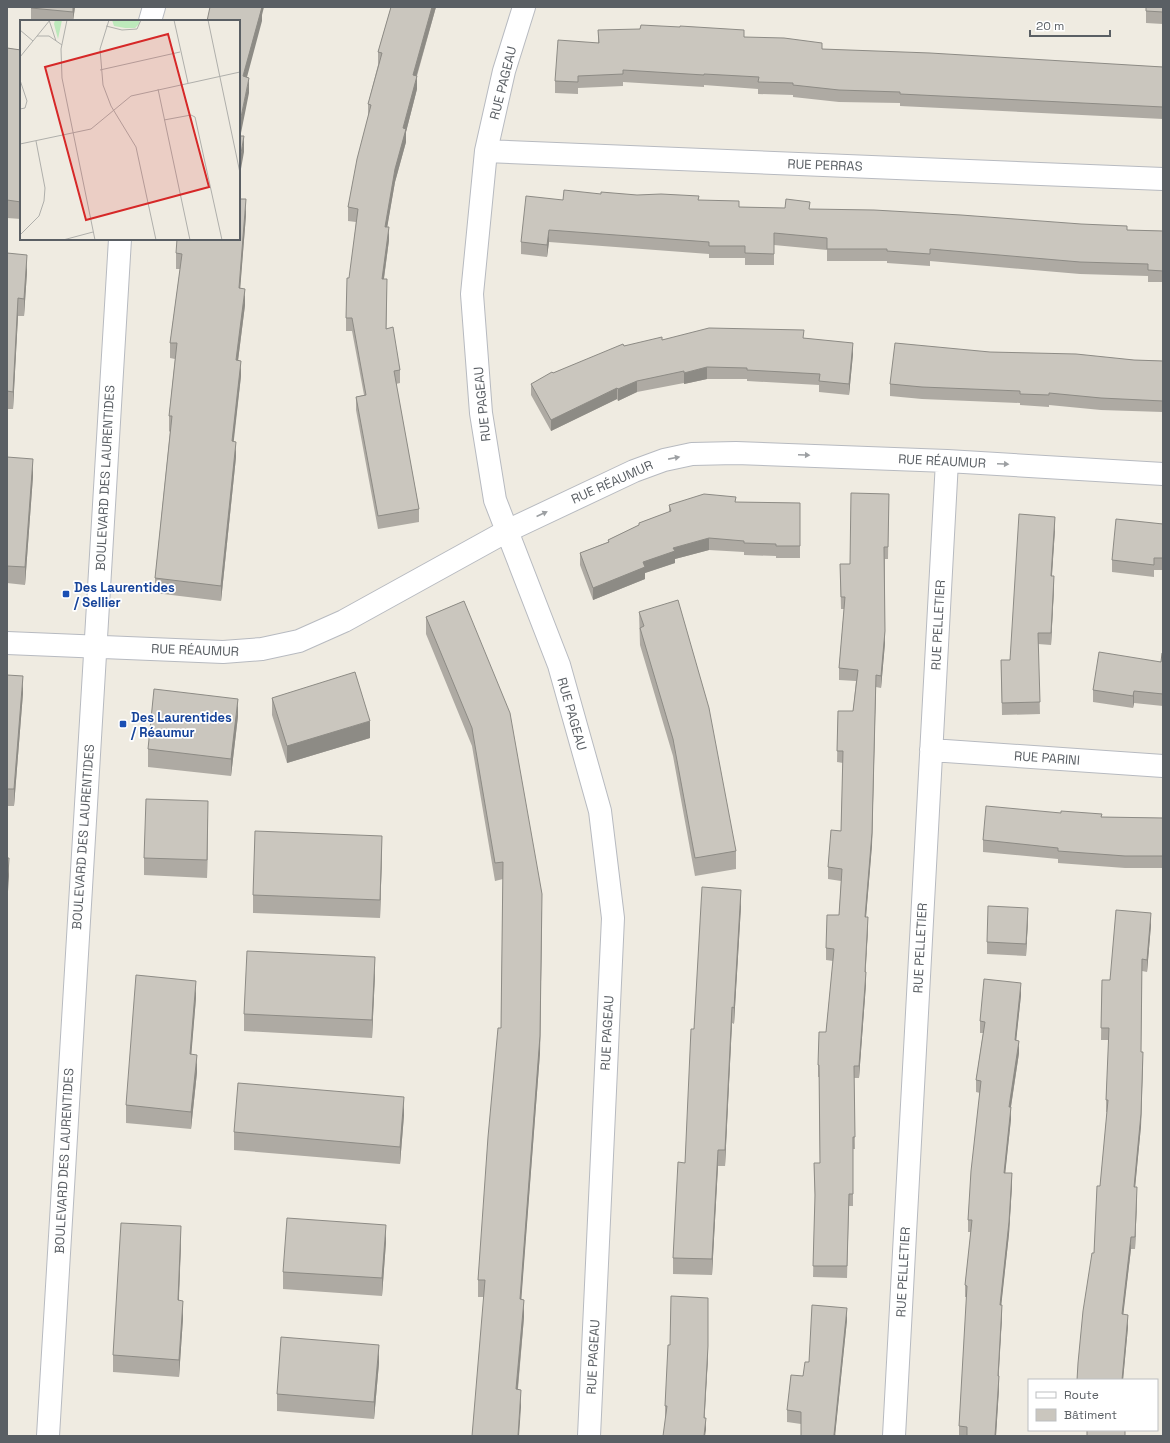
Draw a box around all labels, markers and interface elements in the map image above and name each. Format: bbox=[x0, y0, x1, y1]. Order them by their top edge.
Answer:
scale bar bbox=[1030, 12, 1110, 38]
text: 20 m bbox=[1036, 18, 1064, 34]
inset map bbox=[20, 20, 240, 240]
street label: RUE PAGEAU bbox=[486, 44, 520, 122]
street label: RUE PERRAS bbox=[787, 155, 863, 175]
street label: RUE PAGEAU bbox=[470, 366, 494, 442]
street label: BOULEVARD DES LAURENTIDES bbox=[92, 385, 118, 571]
street label: RUE RÉAUMUR bbox=[898, 450, 986, 472]
one-way arrow bbox=[798, 452, 810, 459]
one-way arrow bbox=[668, 454, 680, 460]
street label: RUE RÉAUMUR bbox=[568, 456, 656, 508]
one-way arrow bbox=[997, 461, 1009, 468]
one-way arrow bbox=[536, 511, 548, 517]
place label: Des Laurentides / Sellier bbox=[73, 579, 175, 611]
street label: RUE PELLETIER bbox=[927, 579, 949, 671]
marker: Des Laurentides / Sellier bbox=[61, 589, 71, 599]
street label: RUE RÉAUMUR bbox=[151, 640, 239, 660]
street label: RUE PAGEAU bbox=[553, 675, 591, 753]
place label: Des Laurentides / Réaumur bbox=[130, 709, 232, 741]
marker: Des Laurentides / Réaumur bbox=[118, 719, 128, 729]
street label: BOULEVARD DES LAURENTIDES bbox=[68, 744, 98, 930]
street label: RUE PARINI bbox=[1014, 747, 1080, 769]
street label: RUE PELLETIER bbox=[909, 902, 931, 994]
street label: RUE PAGEAU bbox=[597, 995, 617, 1071]
street label: BOULEVARD DES LAURENTIDES bbox=[51, 1068, 77, 1254]
street label: RUE PELLETIER bbox=[892, 1226, 914, 1318]
street label: RUE PAGEAU bbox=[583, 1319, 603, 1395]
legend bbox=[1028, 1379, 1158, 1431]
text: Route bbox=[1064, 1387, 1099, 1403]
text: Bâtiment bbox=[1064, 1407, 1117, 1423]

